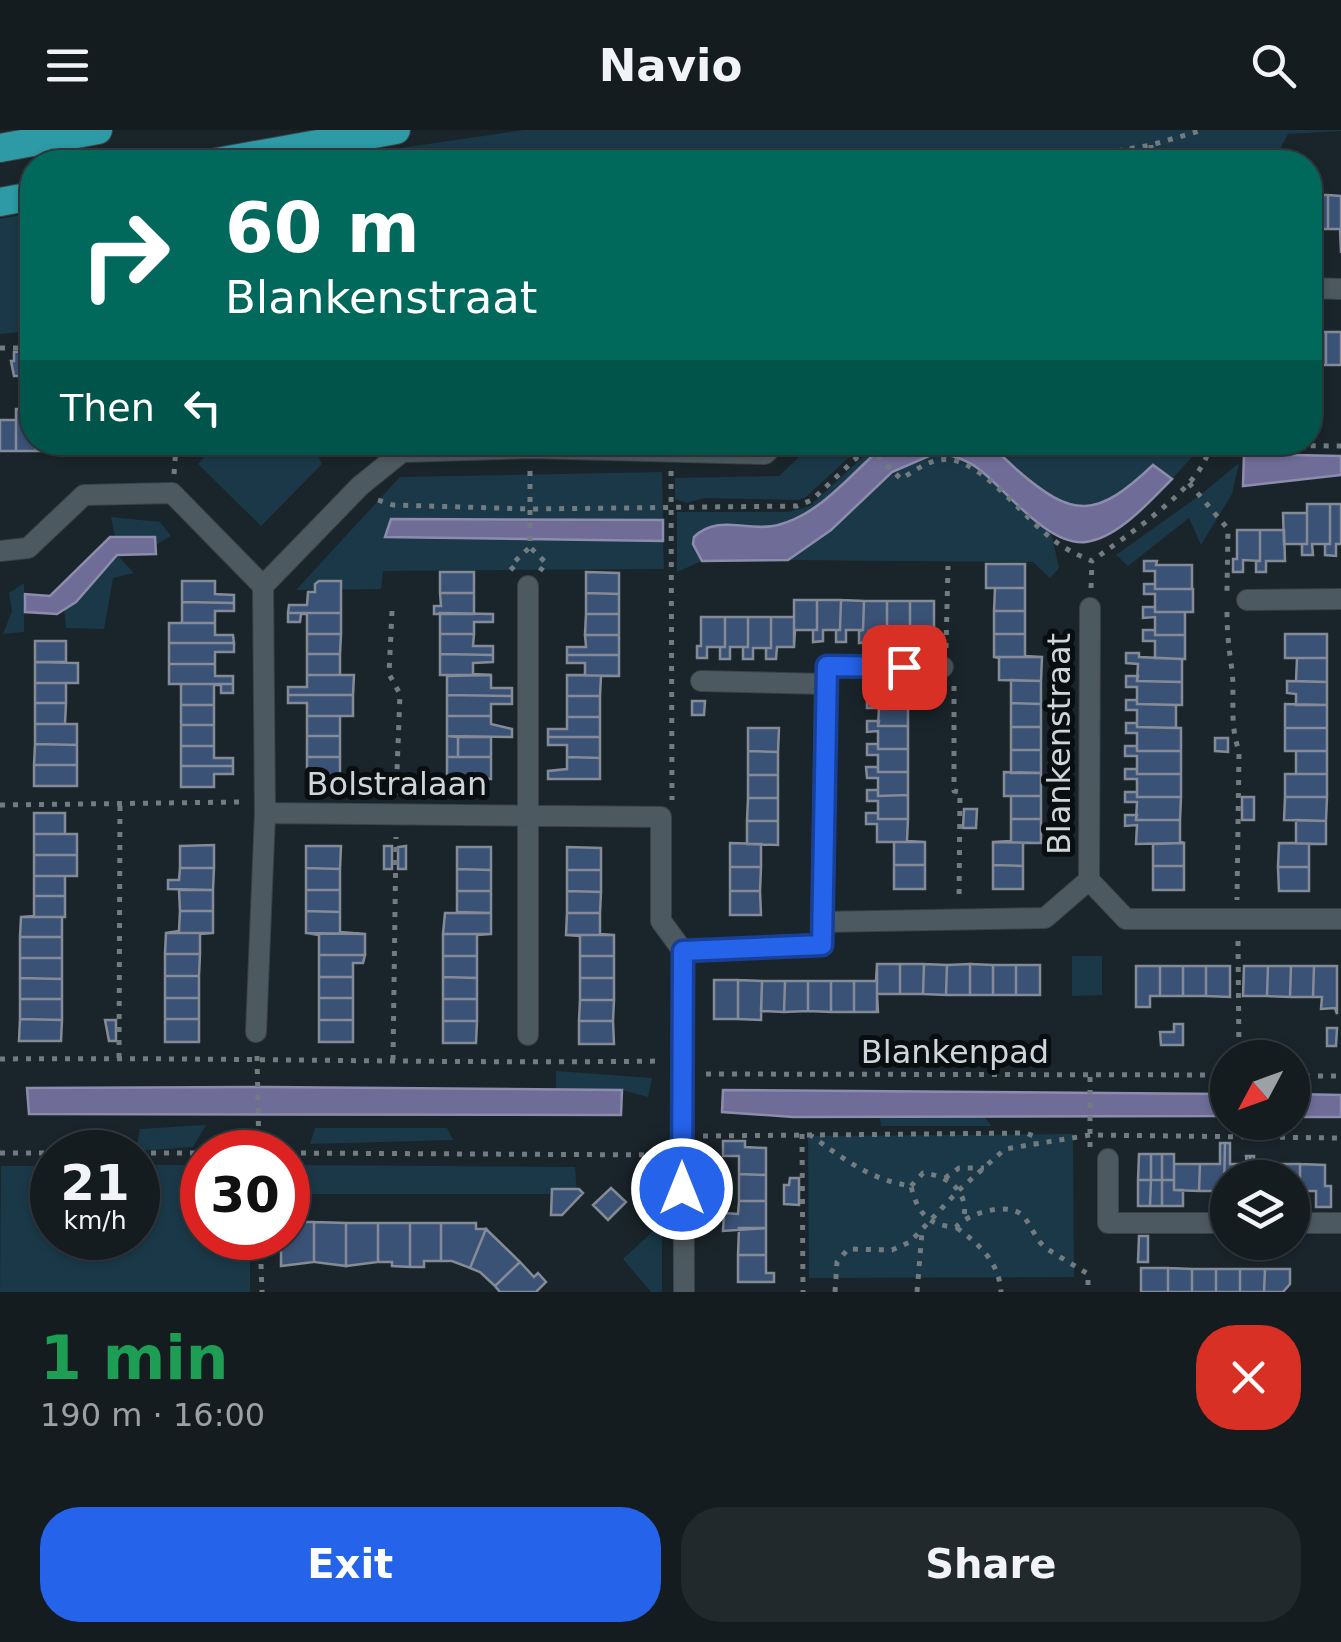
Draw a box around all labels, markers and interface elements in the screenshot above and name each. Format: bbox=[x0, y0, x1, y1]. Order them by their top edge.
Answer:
icon: menu bbox=[40, 38, 95, 93]
icon: search bbox=[1246, 38, 1301, 93]
text: Navio bbox=[599, 39, 742, 92]
text: 60 m bbox=[225, 187, 420, 269]
icon: right bbox=[60, 190, 190, 320]
text: Blankenstraat bbox=[225, 271, 538, 324]
icon: left bbox=[175, 380, 230, 435]
text: Then bbox=[60, 386, 155, 430]
pin bbox=[862, 625, 947, 710]
street label: Blankenstraat bbox=[1040, 633, 1078, 855]
icon: arrive bbox=[877, 640, 932, 695]
street label: Bolstralaan bbox=[307, 765, 487, 803]
street label: Blankenpad bbox=[861, 1033, 1049, 1071]
north arrow bbox=[1210, 1040, 1310, 1140]
map controls bbox=[1210, 1040, 1310, 1260]
speed limit sign: 30 bbox=[180, 1130, 310, 1260]
position arrow bbox=[630, 1137, 734, 1241]
text: 21 bbox=[60, 1154, 130, 1212]
button: layers bbox=[1210, 1160, 1310, 1260]
text: km/h bbox=[63, 1206, 127, 1235]
text: 1 min bbox=[40, 1323, 228, 1393]
button: close bbox=[1196, 1325, 1301, 1430]
text: 190 m · 16:00 bbox=[40, 1396, 265, 1434]
button: Exit bbox=[40, 1507, 661, 1622]
button: Share bbox=[681, 1507, 1301, 1622]

